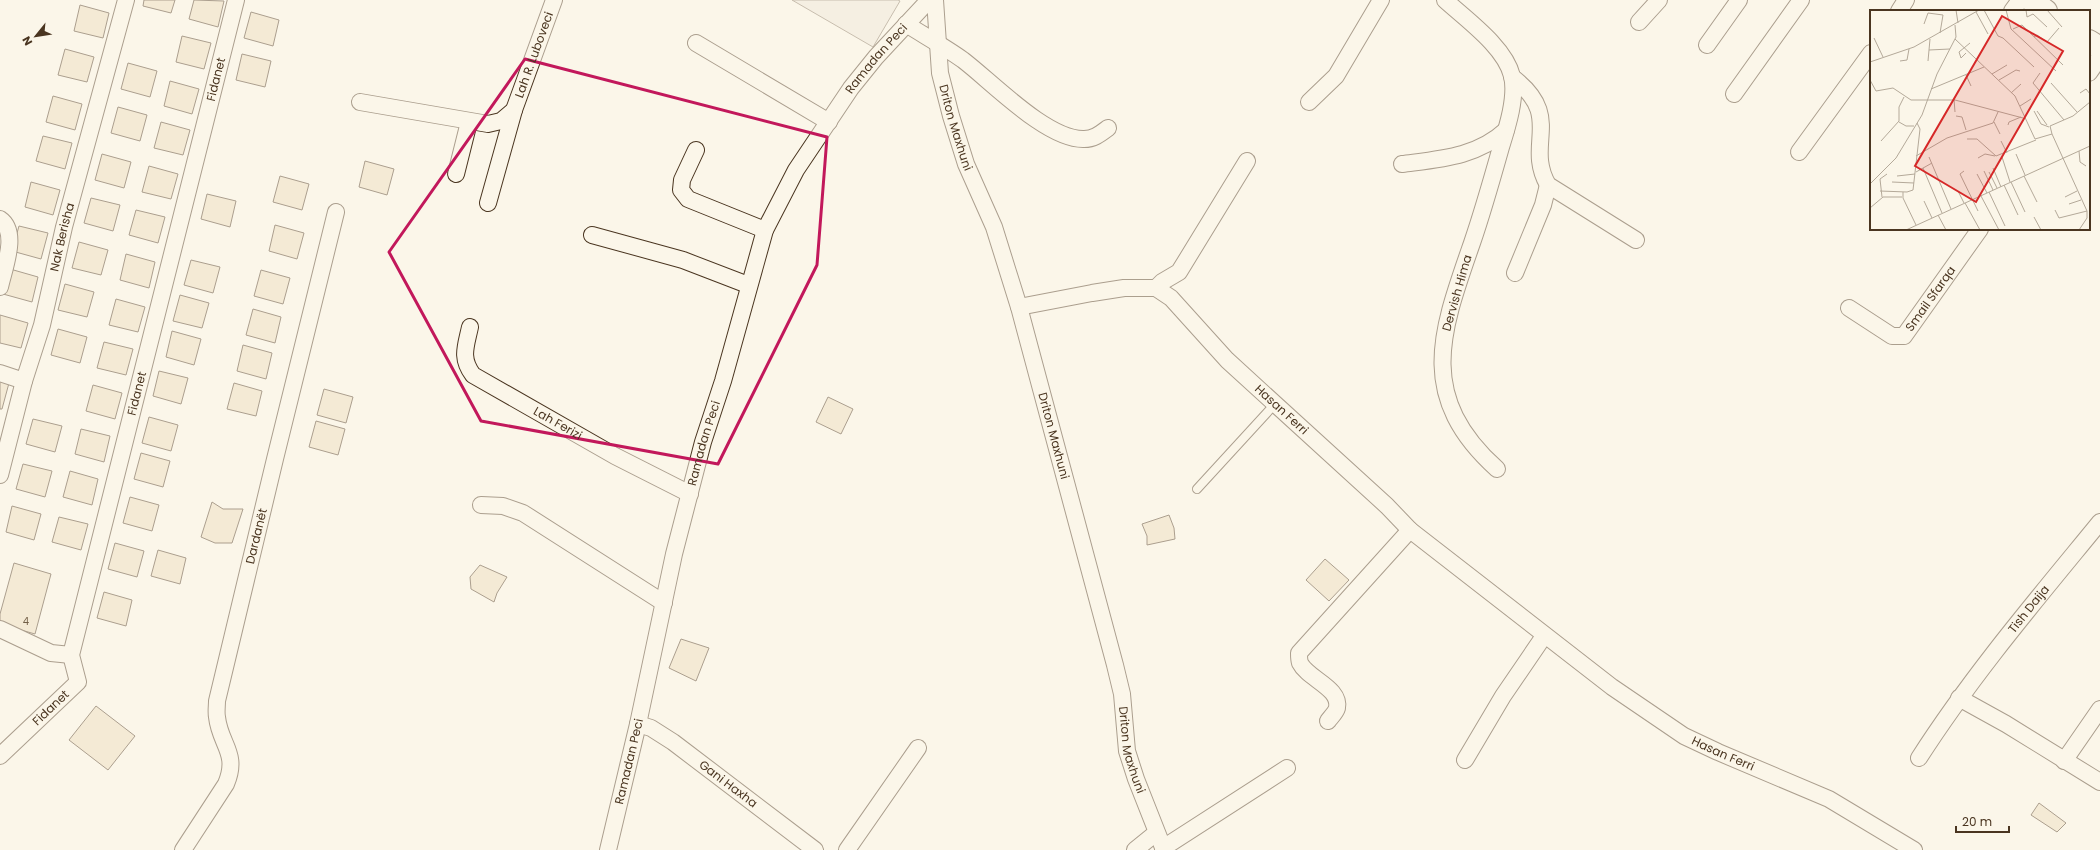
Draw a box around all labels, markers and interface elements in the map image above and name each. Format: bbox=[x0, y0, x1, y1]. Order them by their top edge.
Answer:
street label: Lah R. Luboveci bbox=[510, 9, 557, 100]
inset map bbox=[1870, 10, 2090, 230]
north arrow bbox=[16, 16, 56, 56]
street label: Ramadan Peci bbox=[841, 19, 911, 97]
text: N bbox=[18, 33, 36, 49]
street label: Fidanet bbox=[202, 55, 229, 103]
street label: Driton Maxhuni bbox=[935, 83, 977, 173]
street label: Nak Berisha bbox=[45, 201, 78, 273]
street label: Dervish Hima bbox=[1437, 253, 1476, 333]
street label: Smail Sfarqa bbox=[1901, 262, 1959, 335]
street label: Fidanet bbox=[123, 370, 150, 417]
street label: Hasan Ferri bbox=[1251, 380, 1312, 438]
street label: Driton Maxhuni bbox=[1034, 390, 1074, 481]
street label: Ramadan Peci bbox=[683, 398, 724, 487]
street label: Lah Ferizi bbox=[531, 402, 586, 444]
street label: Dardanët bbox=[241, 506, 271, 566]
street label: Tish Daija bbox=[2004, 581, 2053, 636]
house number: 4 bbox=[23, 614, 29, 629]
street label: Fidanet bbox=[28, 686, 73, 729]
street label: Driton Maxhuni bbox=[1115, 706, 1150, 796]
street label: Ramadan Peci bbox=[610, 717, 647, 806]
street label: Hasan Ferri bbox=[1689, 732, 1757, 775]
street label: Gani Haxha bbox=[696, 756, 761, 811]
scale bar bbox=[1956, 808, 2009, 834]
text: 20 m bbox=[1962, 813, 1992, 830]

